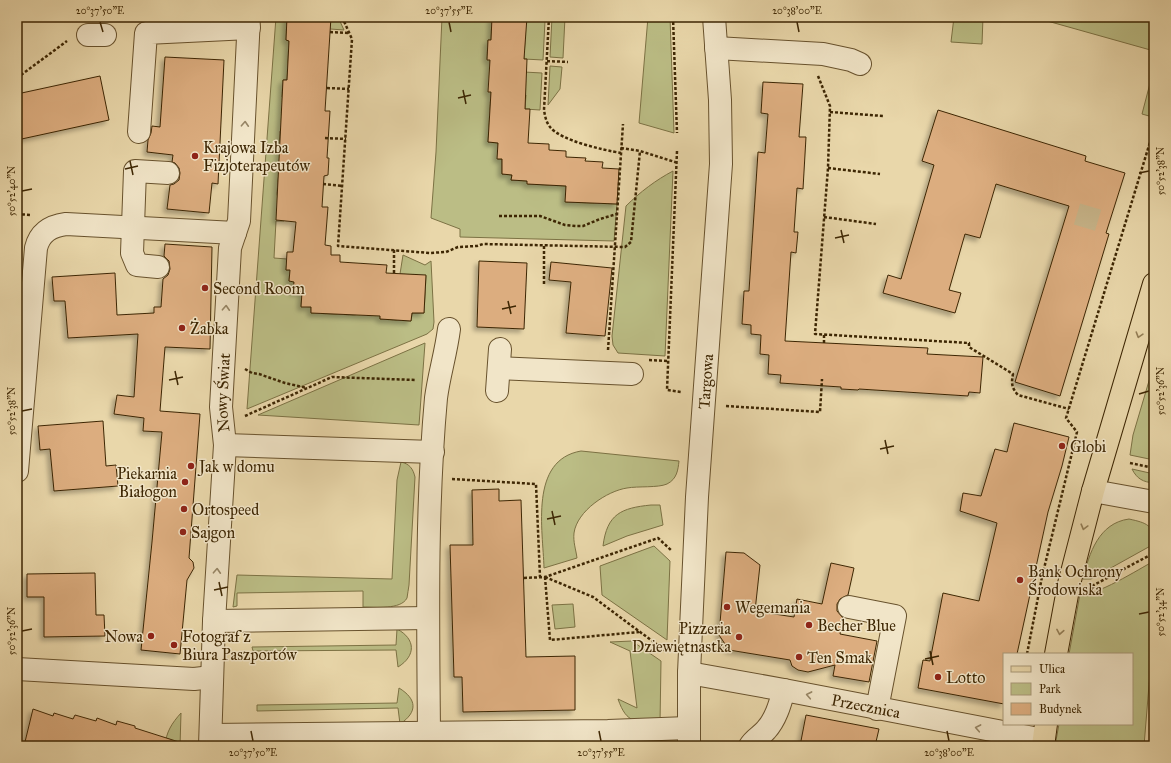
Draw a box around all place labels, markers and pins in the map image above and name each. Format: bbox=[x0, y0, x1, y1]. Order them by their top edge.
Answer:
place label: Krajowa Izba Fizjoterapeutów bbox=[203, 138, 310, 175]
marker: Krajowa Izba Fizjoterapeutów bbox=[190, 151, 200, 161]
place label: Second Room bbox=[213, 279, 305, 298]
marker: Second Room bbox=[200, 283, 210, 293]
place label: Żabka bbox=[190, 318, 229, 338]
marker: Żabka bbox=[177, 323, 187, 333]
place label: Globi bbox=[1070, 437, 1107, 456]
marker: Globi bbox=[1057, 441, 1067, 451]
place label: Jak w domu bbox=[197, 457, 275, 477]
marker: Jak w domu bbox=[186, 461, 196, 471]
place label: Piekarnia Białogon bbox=[117, 464, 177, 502]
marker: Piekarnia Białogon bbox=[180, 477, 190, 487]
place label: Ortospeed bbox=[192, 500, 259, 519]
marker: Ortospeed bbox=[179, 504, 189, 514]
place label: Sajgon bbox=[191, 523, 236, 543]
marker: Sajgon bbox=[178, 527, 188, 537]
place label: Bank Ochrony Środowiska bbox=[1028, 562, 1123, 599]
marker: Bank Ochrony Środowiska bbox=[1015, 575, 1025, 585]
place label: Wegemania bbox=[735, 598, 811, 618]
marker: Wegemania bbox=[722, 602, 732, 612]
place label: Becher Blue bbox=[817, 616, 896, 635]
place label: Pizzeria Dziewiętnastka bbox=[632, 619, 731, 656]
marker: Becher Blue bbox=[804, 620, 814, 630]
place label: Nowa bbox=[104, 627, 143, 646]
place label: Fotograf z Biura Paszportów bbox=[182, 627, 297, 664]
marker: Nowa bbox=[146, 631, 156, 641]
marker: Pizzeria Dziewiętnastka bbox=[734, 632, 744, 642]
marker: Fotograf z Biura Paszportów bbox=[169, 640, 179, 650]
place label: Ten Smak bbox=[807, 648, 873, 667]
marker: Ten Smak bbox=[794, 652, 804, 662]
place label: Lotto bbox=[946, 668, 986, 687]
marker: Lotto bbox=[933, 672, 943, 682]

